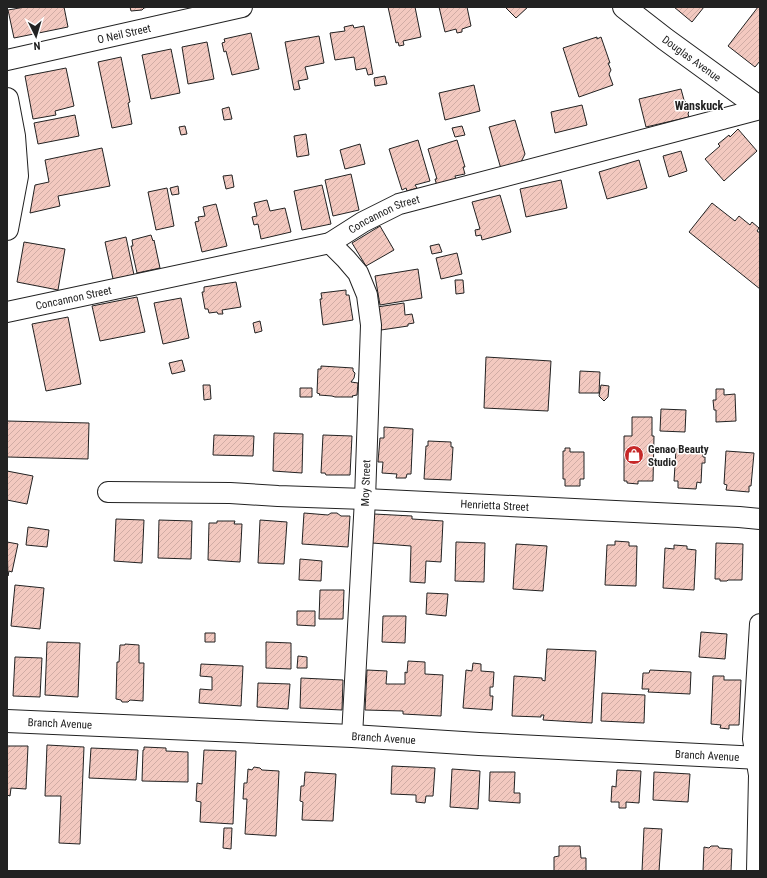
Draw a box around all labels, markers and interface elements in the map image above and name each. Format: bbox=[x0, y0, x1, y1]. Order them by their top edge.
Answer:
north arrow bbox=[16, 16, 56, 56]
street label: O Neil Street bbox=[96, 21, 152, 46]
street label: Douglas Avenue bbox=[660, 33, 724, 84]
text: N bbox=[33, 39, 41, 52]
district label: Wanskuck bbox=[675, 99, 724, 113]
street label: Concannon Street bbox=[346, 192, 421, 236]
street label: Concannon Street bbox=[34, 283, 113, 312]
place label: Genao Beauty Studio bbox=[648, 443, 709, 469]
shop icon: Genao Beauty Studio bbox=[623, 444, 645, 466]
street label: Moy Street bbox=[359, 459, 373, 507]
street label: Henrietta Street bbox=[460, 497, 529, 513]
street label: Branch Avenue bbox=[28, 715, 92, 731]
street label: Branch Avenue bbox=[351, 729, 416, 747]
street label: Branch Avenue bbox=[675, 747, 740, 763]

